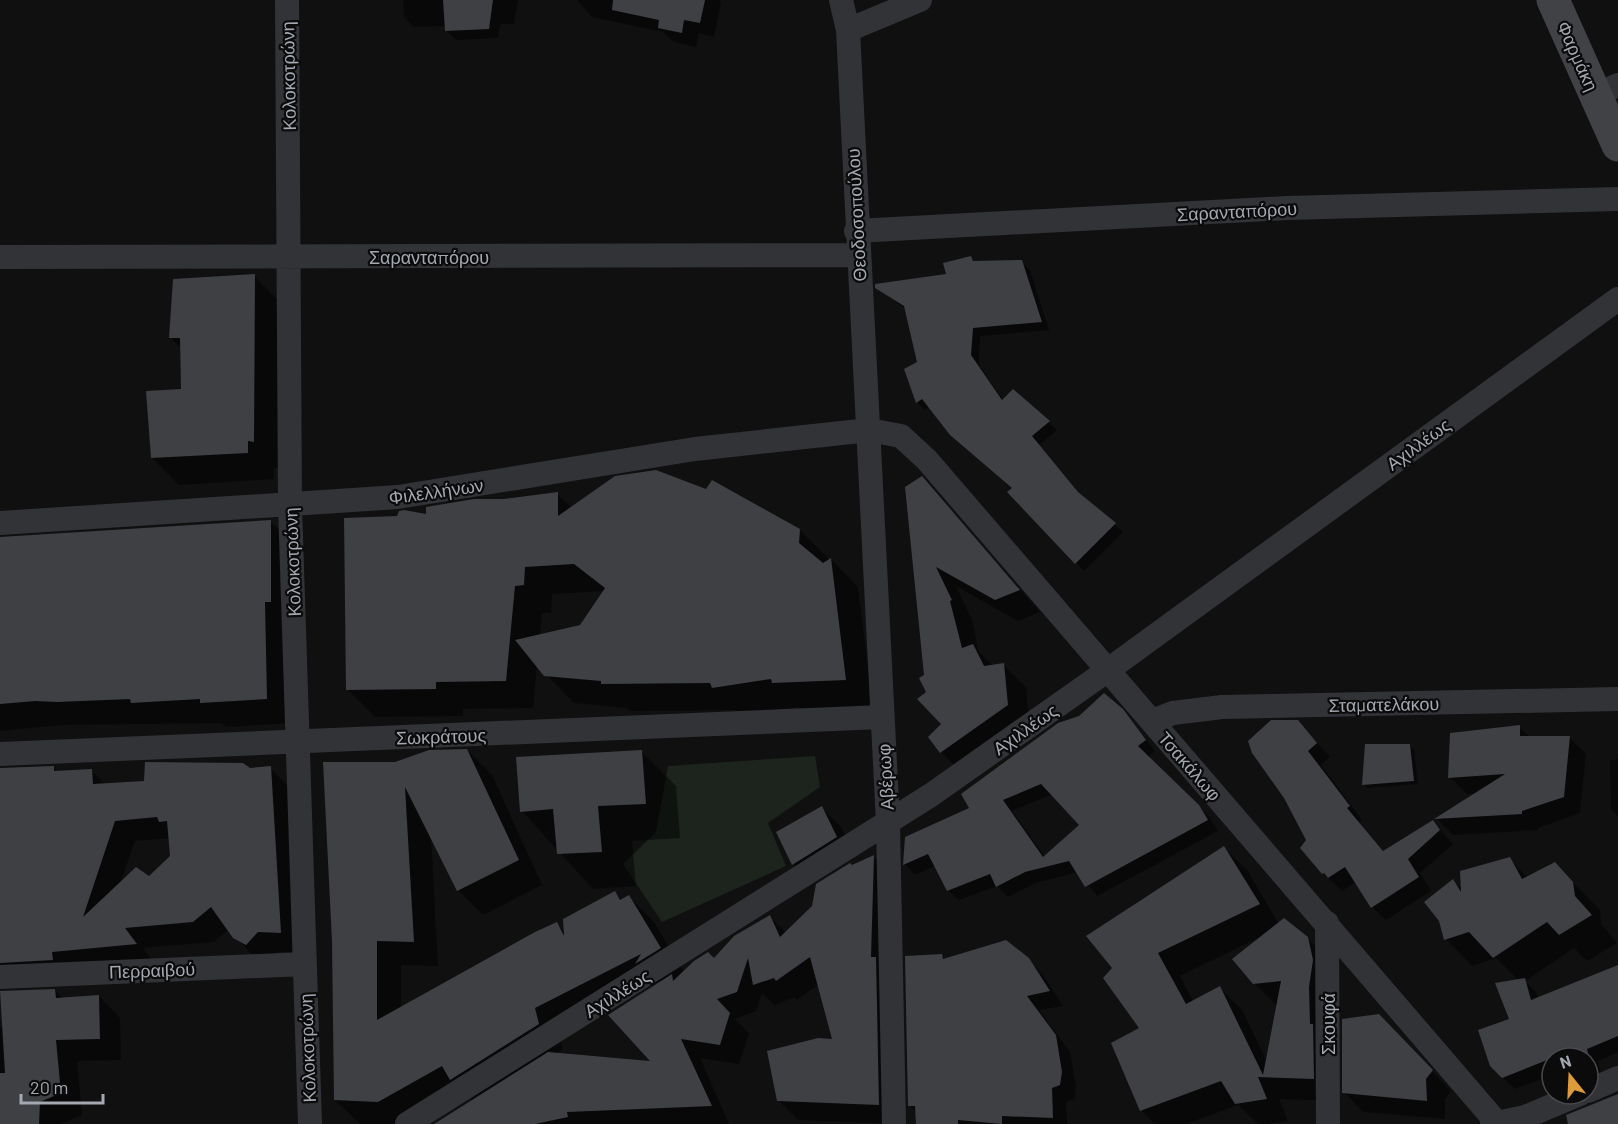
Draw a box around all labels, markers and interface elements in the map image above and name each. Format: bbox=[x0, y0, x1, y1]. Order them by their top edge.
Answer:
street label: Φαρμάκη bbox=[1553, 18, 1603, 94]
street label: Κολοκοτρώνη bbox=[276, 21, 300, 131]
street label: Θεοδοσοπούλου bbox=[842, 148, 870, 282]
street label: Σαρανταπόρου bbox=[1176, 197, 1298, 225]
street label: Σαρανταπόρου bbox=[369, 246, 489, 268]
street label: Αχιλλέως bbox=[1382, 413, 1455, 475]
street label: Φιλελλήνων bbox=[387, 473, 485, 509]
street label: Κολοκοτρώνη bbox=[279, 507, 305, 617]
street label: Σταματελάκου bbox=[1328, 692, 1440, 716]
street label: Αχιλλέως bbox=[988, 699, 1062, 759]
street label: Σωκράτους bbox=[396, 723, 487, 749]
street label: Τσακάλωφ bbox=[1154, 727, 1226, 805]
street label: Αβέρωφ bbox=[872, 743, 898, 811]
street label: Περραιβού bbox=[109, 958, 195, 982]
street label: Αχιλλέως bbox=[580, 964, 654, 1022]
street label: Κολοκοτρώνη bbox=[294, 993, 320, 1103]
street label: Σκουφά bbox=[1317, 993, 1339, 1055]
north arrow bbox=[1540, 1046, 1600, 1106]
text: N bbox=[1557, 1051, 1573, 1072]
scale bar bbox=[21, 1067, 104, 1105]
text: 20 m bbox=[30, 1076, 68, 1098]

